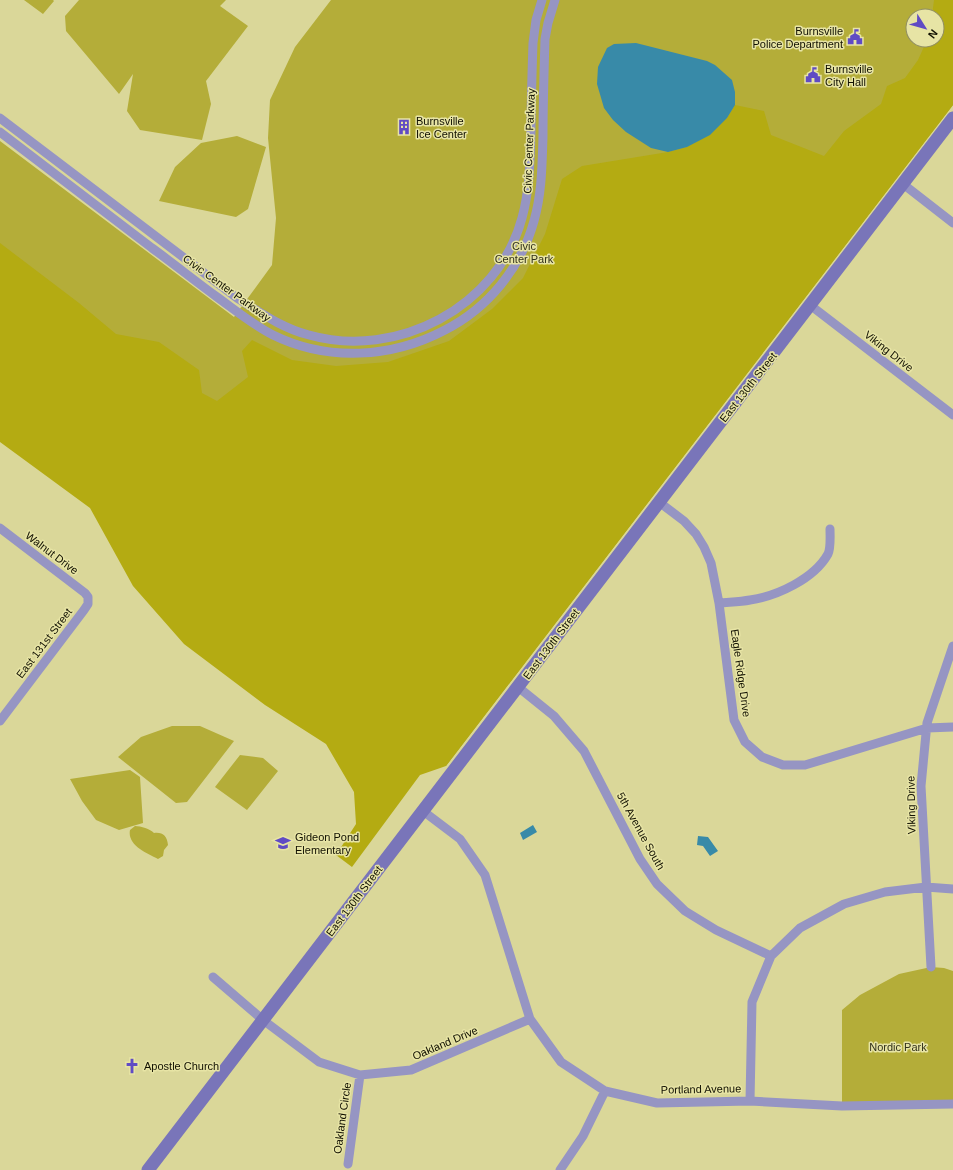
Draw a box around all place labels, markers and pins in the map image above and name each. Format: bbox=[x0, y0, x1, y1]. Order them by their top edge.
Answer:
place label: Burnsville Police Department bbox=[753, 25, 843, 50]
public building icon: Burnsville Police Department bbox=[846, 28, 864, 46]
place label: Burnsville City Hall bbox=[825, 63, 873, 88]
public building icon: Burnsville City Hall bbox=[804, 66, 822, 84]
place label: Burnsville Ice Center bbox=[416, 115, 467, 140]
building icon: Burnsville Ice Center bbox=[395, 118, 413, 136]
place label: Gideon Pond Elementary bbox=[295, 831, 359, 856]
school or university icon: Gideon Pond Elementary bbox=[274, 834, 292, 852]
church icon: Apostle Church bbox=[123, 1057, 141, 1075]
place label: Apostle Church bbox=[144, 1060, 219, 1072]

